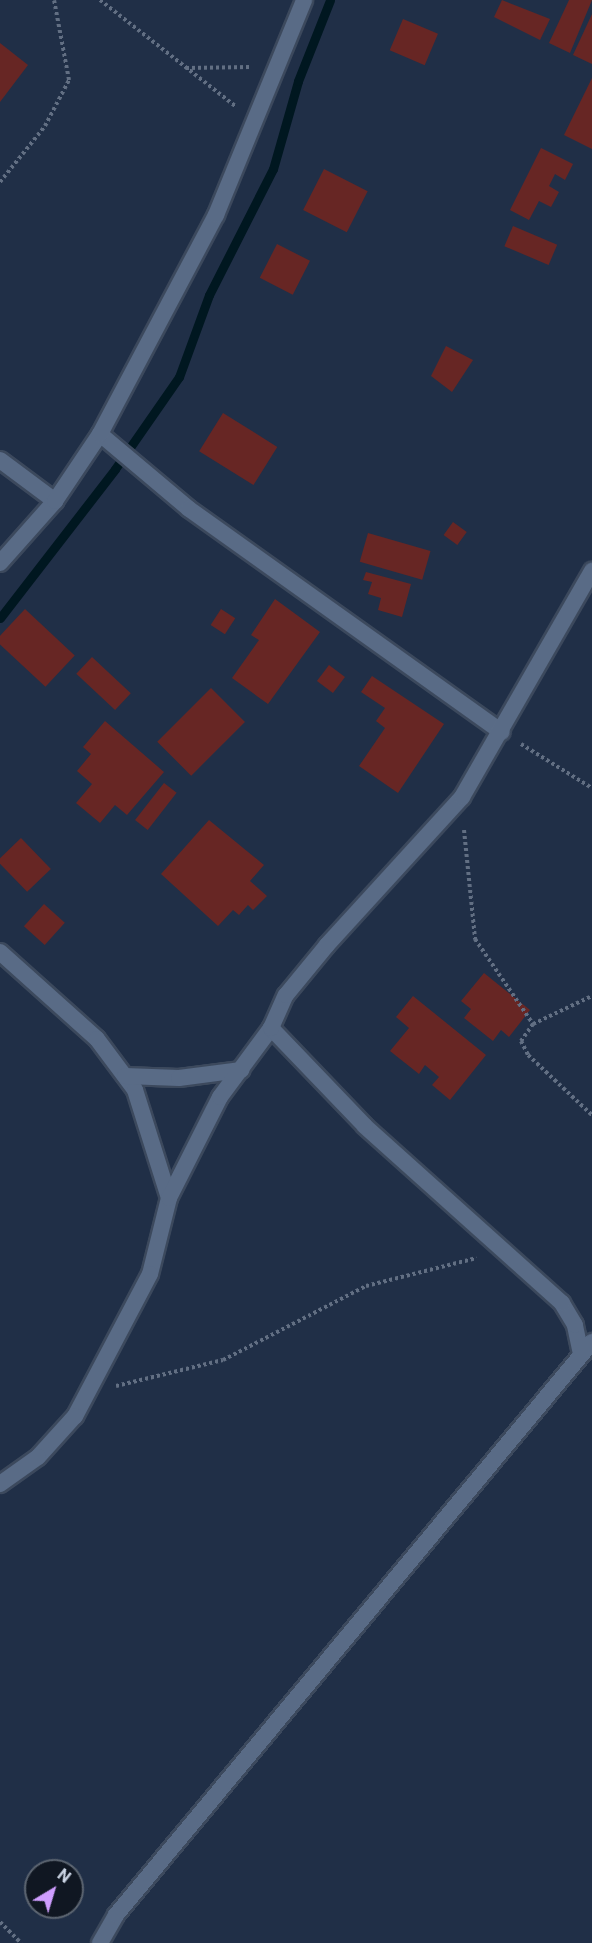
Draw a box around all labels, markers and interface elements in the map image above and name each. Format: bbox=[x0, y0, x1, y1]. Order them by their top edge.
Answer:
north arrow bbox=[24, 1859, 84, 1919]
text: N bbox=[54, 1865, 74, 1887]

